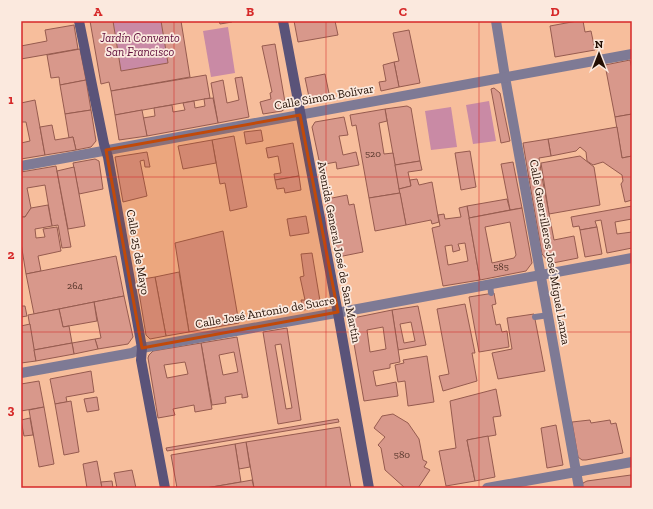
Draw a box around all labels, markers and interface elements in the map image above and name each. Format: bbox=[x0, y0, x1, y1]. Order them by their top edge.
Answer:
text: A bbox=[94, 4, 103, 19]
text: B bbox=[246, 4, 254, 19]
text: C bbox=[399, 4, 407, 19]
text: D bbox=[550, 4, 560, 19]
park label: Jardín Convento San Francisco bbox=[99, 31, 180, 59]
north arrow bbox=[579, 34, 619, 74]
text: N bbox=[595, 38, 604, 51]
street label: Calle Simon Bolívar bbox=[273, 81, 375, 113]
text: 1 bbox=[8, 92, 14, 107]
house number: 520 bbox=[365, 148, 381, 160]
street label: Calle Guerrilleros José Miguel Lanza bbox=[527, 158, 573, 346]
street label: Avenida General José de San Martín bbox=[315, 160, 364, 344]
street label: Calle 25 de Mayo bbox=[124, 208, 152, 296]
text: 2 bbox=[8, 247, 15, 262]
house number: 585 bbox=[493, 261, 509, 273]
house number: 264 bbox=[67, 280, 84, 292]
street label: Calle José Antonio de Sucre bbox=[194, 293, 336, 331]
text: 3 bbox=[8, 402, 15, 417]
house number: 580 bbox=[394, 449, 410, 461]

